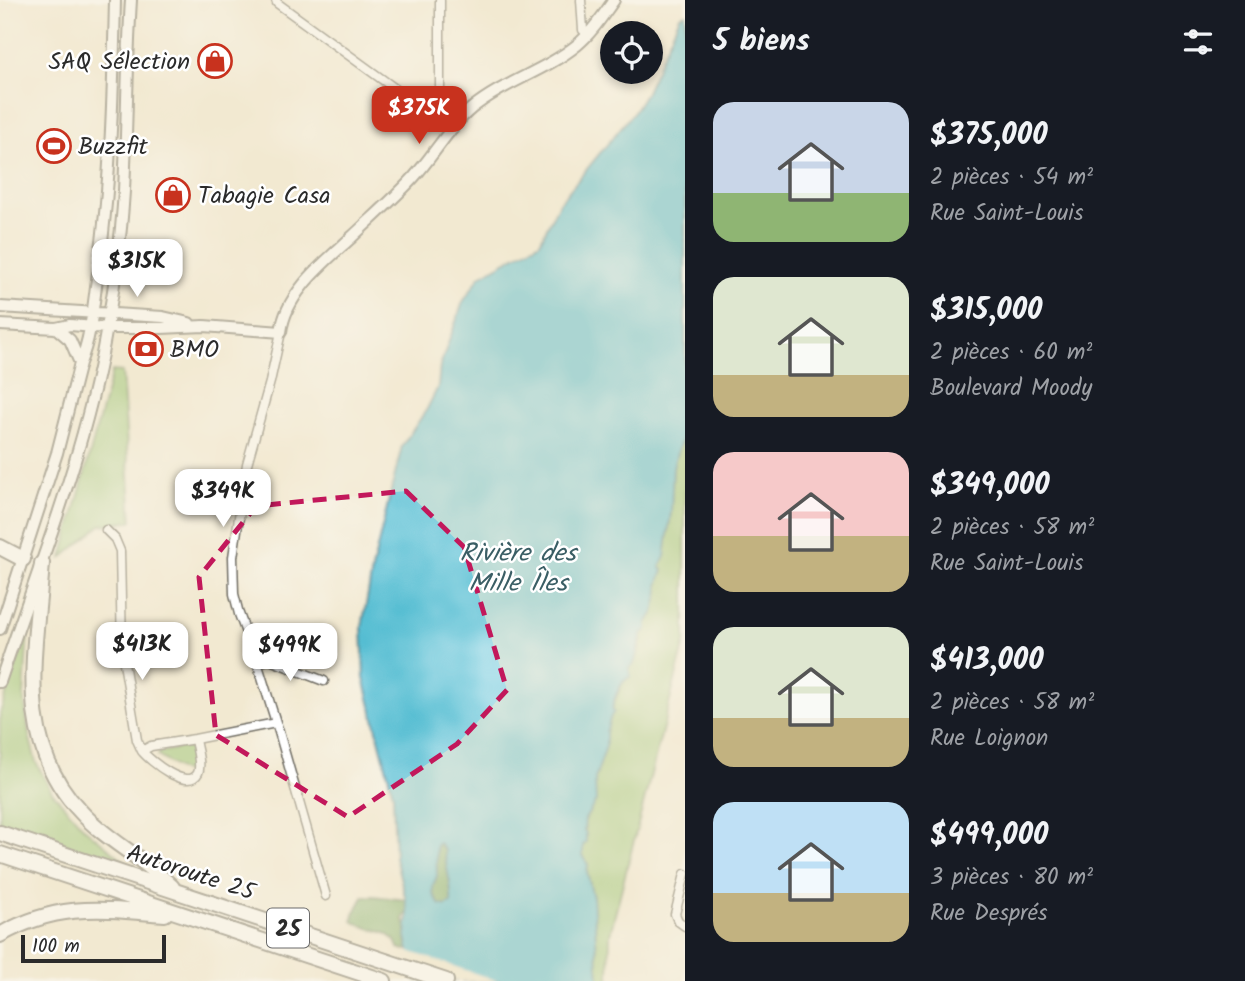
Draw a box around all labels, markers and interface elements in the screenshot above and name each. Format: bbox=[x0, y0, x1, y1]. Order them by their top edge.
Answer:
text: 5 biens bbox=[713, 18, 810, 66]
map controls bbox=[600, 21, 663, 84]
button: locate bbox=[600, 21, 663, 84]
icon: filters bbox=[1179, 23, 1217, 61]
shop icon: SAQ Sélection bbox=[196, 42, 234, 80]
place label: SAQ Sélection bbox=[48, 43, 190, 82]
pin: $375K bbox=[370, 86, 468, 146]
text: $375K bbox=[388, 91, 450, 127]
text: $375,000 bbox=[930, 112, 1048, 160]
sports icon: Buzzfit bbox=[35, 127, 73, 165]
place label: Buzzfit bbox=[78, 128, 149, 167]
icon: home bbox=[769, 130, 853, 214]
text: 2 pièces · 54 m² bbox=[930, 160, 1093, 196]
shop icon: Tabagie Casa bbox=[154, 176, 192, 214]
place label: Tabagie Casa bbox=[198, 177, 331, 216]
text: Rue Saint-Louis bbox=[930, 196, 1084, 232]
pin: $315K bbox=[88, 240, 186, 299]
text: $315K bbox=[108, 244, 166, 280]
text: $315,000 bbox=[930, 287, 1042, 335]
icon: home bbox=[769, 305, 853, 389]
bank icon: BMO bbox=[127, 330, 165, 368]
place label: BMO bbox=[170, 331, 219, 370]
text: 2 pièces · 60 m² bbox=[930, 335, 1092, 371]
text: Boulevard Moody bbox=[930, 371, 1092, 407]
text: $349,000 bbox=[930, 462, 1050, 510]
pin: $349K bbox=[174, 470, 272, 529]
text: $349K bbox=[191, 474, 255, 510]
icon: home bbox=[769, 480, 853, 564]
text: 2 pièces · 58 m² bbox=[930, 510, 1094, 546]
water label: Rivière des Mille Îles bbox=[460, 533, 579, 605]
text: Rue Saint-Louis bbox=[930, 546, 1084, 582]
pin: $413K bbox=[93, 622, 191, 682]
pin: $499K bbox=[241, 624, 339, 683]
text: $413K bbox=[112, 627, 172, 663]
text: $499K bbox=[258, 628, 322, 664]
text: $413,000 bbox=[930, 637, 1044, 685]
icon: home bbox=[769, 655, 853, 739]
text: 2 pièces · 58 m² bbox=[930, 685, 1094, 721]
text: Rue Loignon bbox=[930, 721, 1048, 757]
text: $499,000 bbox=[930, 812, 1049, 860]
icon: home bbox=[769, 830, 853, 914]
street label: Autoroute 25 bbox=[121, 834, 262, 913]
text: 3 pièces · 80 m² bbox=[930, 860, 1093, 896]
text: Rue Després bbox=[930, 896, 1048, 932]
road number: 25 bbox=[267, 909, 309, 948]
scale bar bbox=[21, 932, 166, 964]
text: 100 m bbox=[32, 932, 80, 962]

